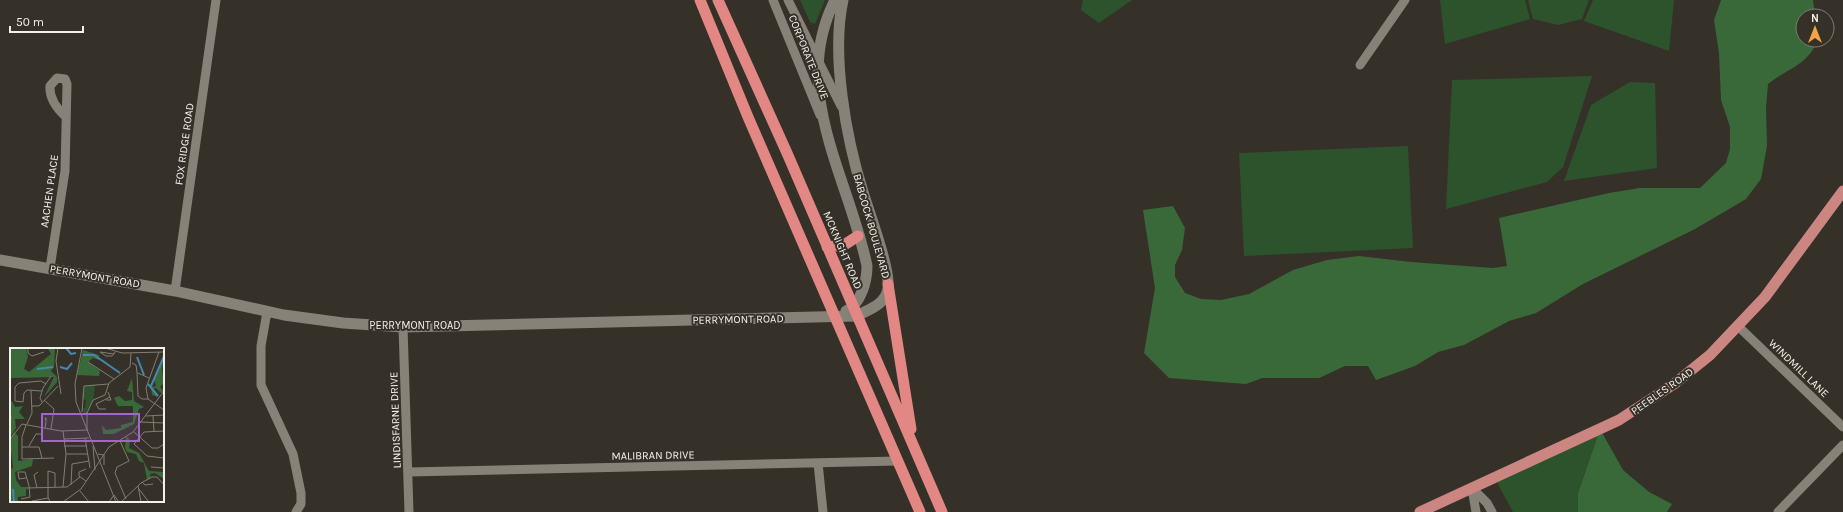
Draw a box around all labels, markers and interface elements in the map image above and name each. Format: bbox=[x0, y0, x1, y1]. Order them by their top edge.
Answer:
scale bar bbox=[10, 8, 83, 34]
north arrow bbox=[1795, 8, 1835, 48]
text: N bbox=[1811, 12, 1819, 25]
street label: CORPORATE DRIVE bbox=[786, 13, 831, 101]
text: 50 m bbox=[16, 15, 44, 29]
street label: FOX RIDGE ROAD bbox=[172, 102, 197, 186]
street label: AACHEN PLACE bbox=[38, 154, 61, 228]
street label: BABCOCK BOULEVARD bbox=[850, 172, 893, 280]
street label: MCKNIGHT ROAD bbox=[820, 209, 865, 291]
street label: PERRYMONT ROAD bbox=[49, 262, 141, 291]
street label: PERRYMONT ROAD bbox=[692, 312, 784, 327]
street label: PERRYMONT ROAD bbox=[369, 319, 461, 332]
street label: WINDMILL LANE bbox=[1766, 337, 1831, 400]
inset map bbox=[10, 348, 164, 502]
street label: PEEBLES ROAD bbox=[1629, 365, 1696, 418]
street label: LINDISFARNE DRIVE bbox=[387, 371, 404, 469]
street label: MALIBRAN DRIVE bbox=[611, 448, 695, 463]

